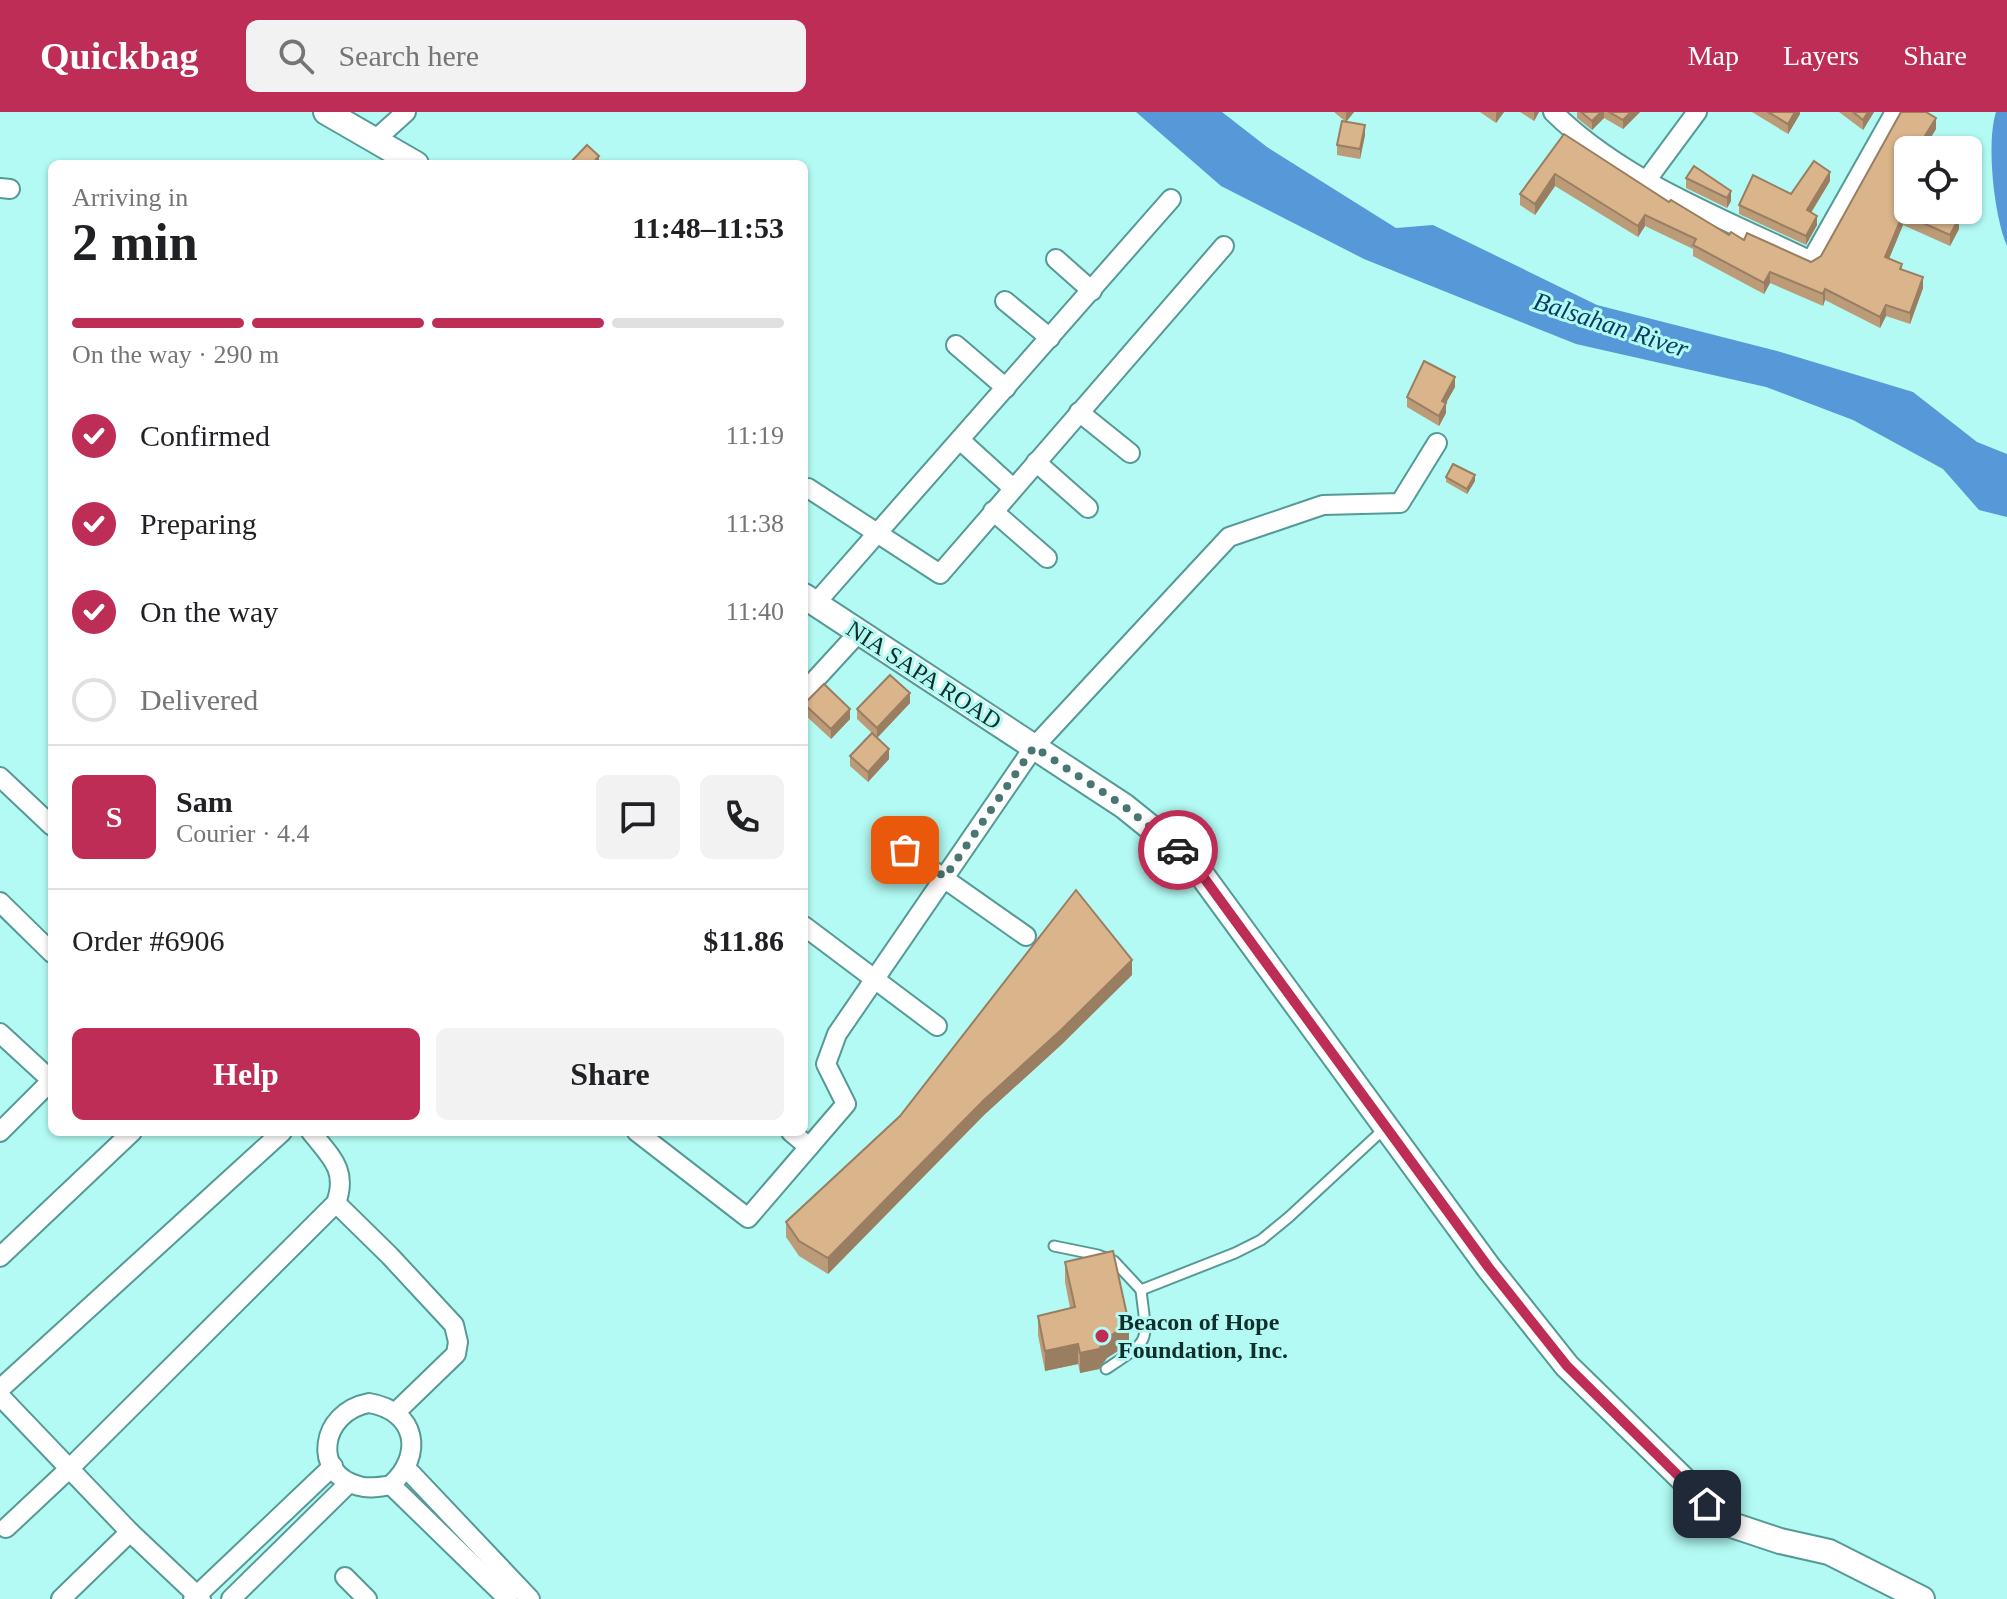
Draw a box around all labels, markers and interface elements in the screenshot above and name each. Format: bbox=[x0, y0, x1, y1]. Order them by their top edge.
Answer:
search box bbox=[246, 20, 806, 92]
icon: search bbox=[274, 34, 318, 78]
text: Quickbag bbox=[40, 35, 198, 77]
text: Search here bbox=[338, 39, 479, 72]
text: Map bbox=[1688, 40, 1739, 71]
text: Layers bbox=[1783, 40, 1859, 71]
text: Share bbox=[1903, 40, 1967, 71]
map controls bbox=[1894, 136, 1982, 224]
button: locate bbox=[1894, 136, 1982, 224]
text: Arriving in bbox=[72, 183, 188, 212]
text: 11:48–11:53 bbox=[632, 211, 784, 244]
text: 2 min bbox=[72, 214, 198, 271]
water label: Balsahan River bbox=[1530, 286, 1693, 364]
text: On the way · 290 m bbox=[72, 340, 279, 369]
icon: check bbox=[72, 414, 116, 458]
text: Confirmed bbox=[140, 419, 270, 452]
text: 11:19 bbox=[726, 421, 784, 450]
icon: check bbox=[72, 502, 116, 546]
text: Preparing bbox=[140, 507, 257, 540]
text: 11:38 bbox=[726, 509, 784, 538]
icon: check bbox=[72, 590, 116, 634]
text: On the way bbox=[140, 595, 278, 628]
text: 11:40 bbox=[726, 597, 784, 626]
street label: NIA SAPA ROAD bbox=[842, 615, 1006, 735]
text: Delivered bbox=[140, 683, 258, 716]
button: chat bbox=[596, 775, 680, 859]
button: phone bbox=[700, 775, 784, 859]
text: Sam bbox=[176, 785, 233, 818]
text: S bbox=[106, 800, 122, 833]
courier bbox=[1138, 810, 1218, 890]
pin bbox=[871, 816, 939, 884]
text: Courier · 4.4 bbox=[176, 819, 310, 848]
icon: bag bbox=[883, 828, 927, 872]
icon: car bbox=[1156, 828, 1200, 872]
text: Order #6906 bbox=[72, 924, 224, 957]
text: $11.86 bbox=[703, 924, 784, 957]
button: Help bbox=[72, 1028, 420, 1120]
button: Share bbox=[436, 1028, 784, 1120]
place label: Beacon of Hope Foundation, Inc. bbox=[1118, 1309, 1288, 1363]
marker: Beacon of Hope Foundation, Inc. bbox=[1093, 1327, 1111, 1345]
pin bbox=[1673, 1470, 1741, 1538]
icon: home bbox=[1685, 1482, 1729, 1526]

